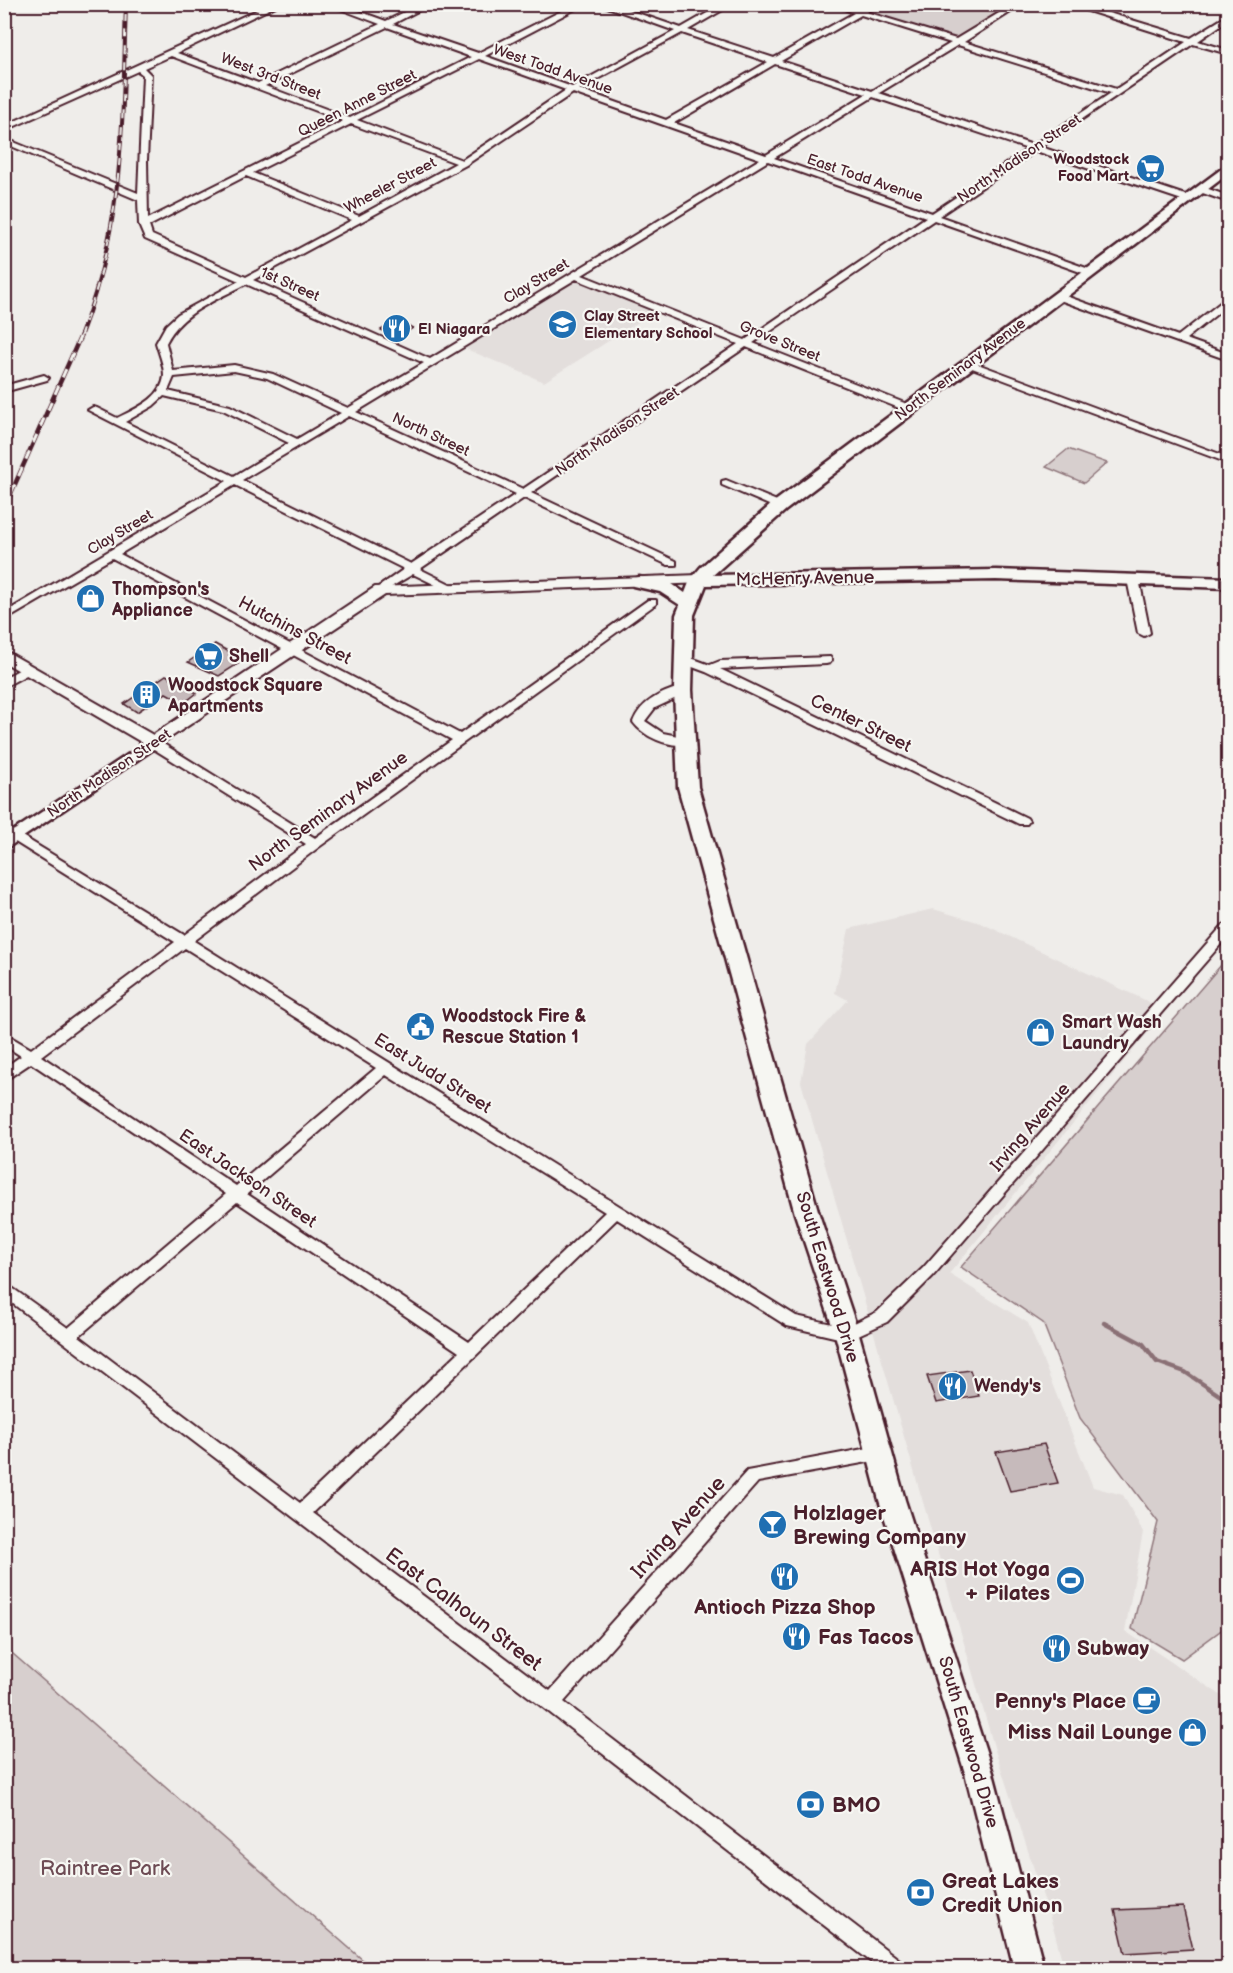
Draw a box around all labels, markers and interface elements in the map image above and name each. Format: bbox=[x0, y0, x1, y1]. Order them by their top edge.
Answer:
street label: West Todd Avenue bbox=[491, 40, 615, 99]
street label: West 3rd Street bbox=[218, 49, 324, 104]
street label: Queen Anne Street bbox=[295, 65, 420, 141]
street label: North Madison Street bbox=[954, 110, 1085, 207]
street label: East Todd Avenue bbox=[804, 150, 925, 207]
place label: Woodstock Food Mart bbox=[1053, 150, 1129, 186]
supermarket icon: Woodstock Food Mart bbox=[1134, 152, 1166, 184]
street label: Wheeler Street bbox=[341, 153, 440, 218]
street label: Clay Street bbox=[500, 254, 573, 308]
street label: 1st Street bbox=[257, 263, 323, 306]
place label: Clay Street Elementary School bbox=[584, 307, 712, 343]
school or university icon: Clay Street Elementary School bbox=[547, 309, 579, 341]
restaurant icon: El Niagara bbox=[381, 313, 413, 345]
street label: North Seminary Avenue bbox=[891, 314, 1030, 425]
street label: Grove Street bbox=[737, 317, 823, 366]
place label: El Niagara bbox=[418, 320, 490, 339]
street label: North Madison Street bbox=[552, 383, 683, 480]
street label: North Street bbox=[389, 408, 473, 461]
street label: Clay Street bbox=[84, 505, 157, 559]
street label: McHenry Avenue bbox=[735, 567, 875, 590]
place label: Thompson's Appliance bbox=[111, 579, 210, 621]
shop icon: Thompson's Appliance bbox=[75, 583, 107, 615]
street label: Hutchins Street bbox=[235, 592, 355, 669]
supermarket icon: Shell bbox=[192, 640, 224, 672]
place label: Shell bbox=[229, 646, 269, 667]
place label: Woodstock Square Apartments bbox=[167, 675, 323, 717]
building icon: Woodstock Square Apartments bbox=[131, 679, 163, 711]
street label: Center Street bbox=[807, 690, 915, 757]
street label: North Madison Street bbox=[44, 725, 175, 822]
street label: North Seminary Avenue bbox=[245, 747, 412, 876]
place label: Woodstock Fire & Rescue Station 1 bbox=[442, 1006, 586, 1048]
public building icon: Woodstock Fire & Rescue Station 1 bbox=[405, 1010, 437, 1042]
place label: Smart Wash Laundry bbox=[1062, 1012, 1162, 1054]
shop icon: Smart Wash Laundry bbox=[1025, 1016, 1057, 1048]
street label: East Judd Street bbox=[370, 1029, 496, 1118]
street label: Irving Avenue bbox=[986, 1078, 1075, 1176]
street label: East Jackson Street bbox=[175, 1125, 321, 1232]
street label: South Eastwood Drive bbox=[792, 1189, 864, 1365]
restaurant icon: Wendy's bbox=[937, 1370, 969, 1402]
place label: Wendy's bbox=[974, 1376, 1041, 1397]
street label: Irving Avenue bbox=[626, 1471, 731, 1584]
place label: Holzlager Brewing Company bbox=[793, 1501, 967, 1550]
bar icon: Holzlager Brewing Company bbox=[756, 1509, 788, 1541]
street label: East Calhoun Street bbox=[380, 1542, 547, 1677]
place label: ARIS Hot Yoga + Pilates bbox=[909, 1557, 1050, 1606]
restaurant icon: Antioch Pizza Shop bbox=[769, 1560, 801, 1592]
sports icon: ARIS Hot Yoga + Pilates bbox=[1055, 1565, 1087, 1597]
place label: Antioch Pizza Shop bbox=[693, 1595, 876, 1620]
restaurant icon: Fas Tacos bbox=[781, 1621, 813, 1653]
place label: Fas Tacos bbox=[818, 1625, 914, 1650]
restaurant icon: Subway bbox=[1040, 1632, 1072, 1664]
place label: Subway bbox=[1077, 1636, 1149, 1661]
street label: South Eastwood Drive bbox=[934, 1654, 1003, 1831]
cafe icon: Penny's Place bbox=[1131, 1685, 1163, 1717]
place label: Penny's Place bbox=[995, 1689, 1126, 1714]
shop icon: Miss Nail Lounge bbox=[1177, 1716, 1209, 1748]
place label: Miss Nail Lounge bbox=[1007, 1720, 1172, 1745]
bank icon: BMO bbox=[795, 1789, 827, 1821]
place label: BMO bbox=[832, 1793, 880, 1818]
park label: Raintree Park bbox=[40, 1856, 171, 1881]
place label: Great Lakes Credit Union bbox=[942, 1869, 1062, 1918]
bank icon: Great Lakes Credit Union bbox=[905, 1877, 937, 1909]

